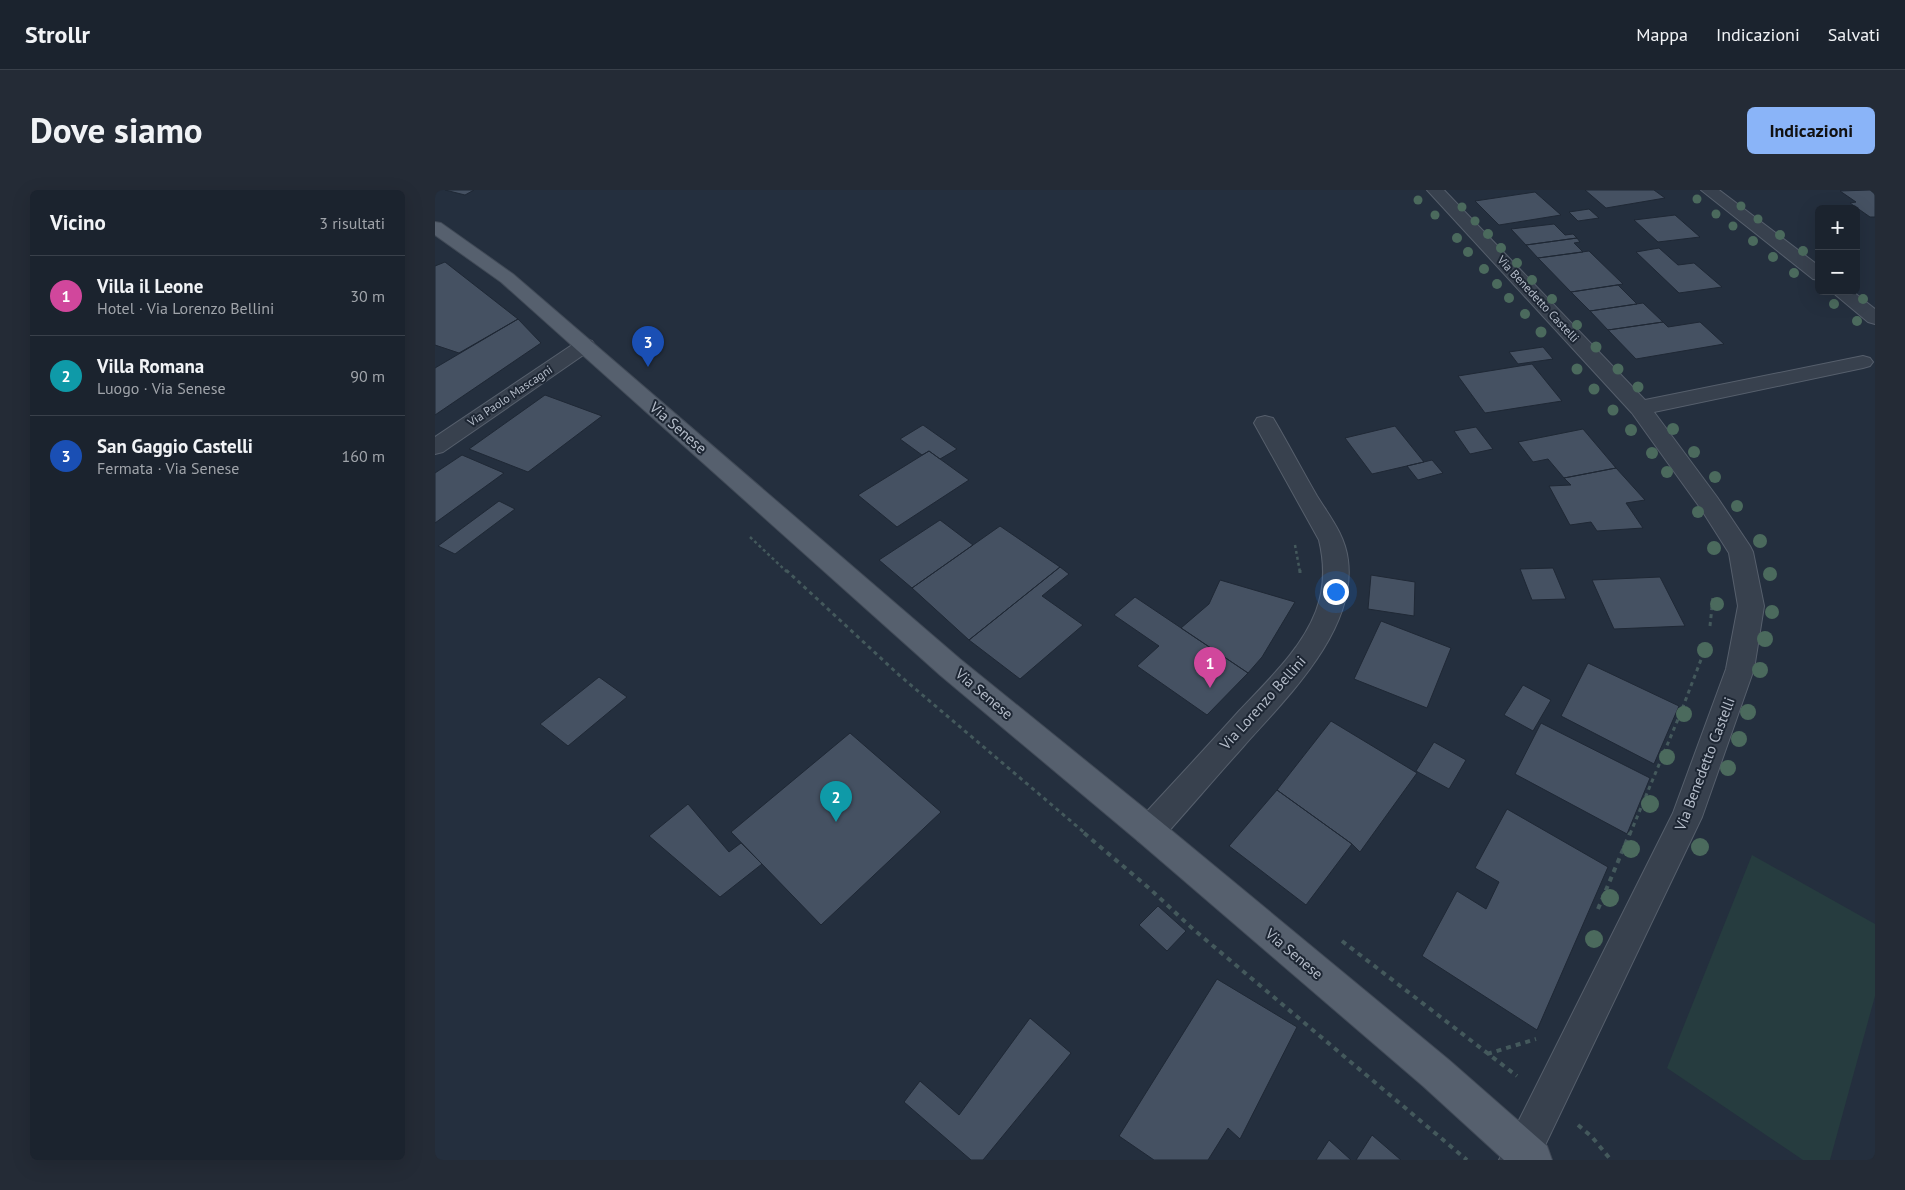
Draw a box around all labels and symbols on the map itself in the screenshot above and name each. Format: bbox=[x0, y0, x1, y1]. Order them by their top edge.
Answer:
street label: Via Benedetto Castelli bbox=[1494, 251, 1582, 345]
pin: 3 bbox=[632, 326, 664, 367]
street label: Via Paolo Mascagni bbox=[464, 362, 555, 430]
street label: Via Senese bbox=[645, 397, 711, 458]
your location bbox=[1323, 579, 1349, 605]
pin: 1 bbox=[1194, 647, 1226, 688]
street label: Via Lorenzo Bellini bbox=[1215, 652, 1310, 754]
street label: Via Senese bbox=[951, 663, 1017, 723]
street label: Via Benedetto Castelli bbox=[1670, 694, 1739, 834]
pin: 2 bbox=[820, 781, 852, 822]
street label: Via Senese bbox=[1261, 923, 1327, 983]

